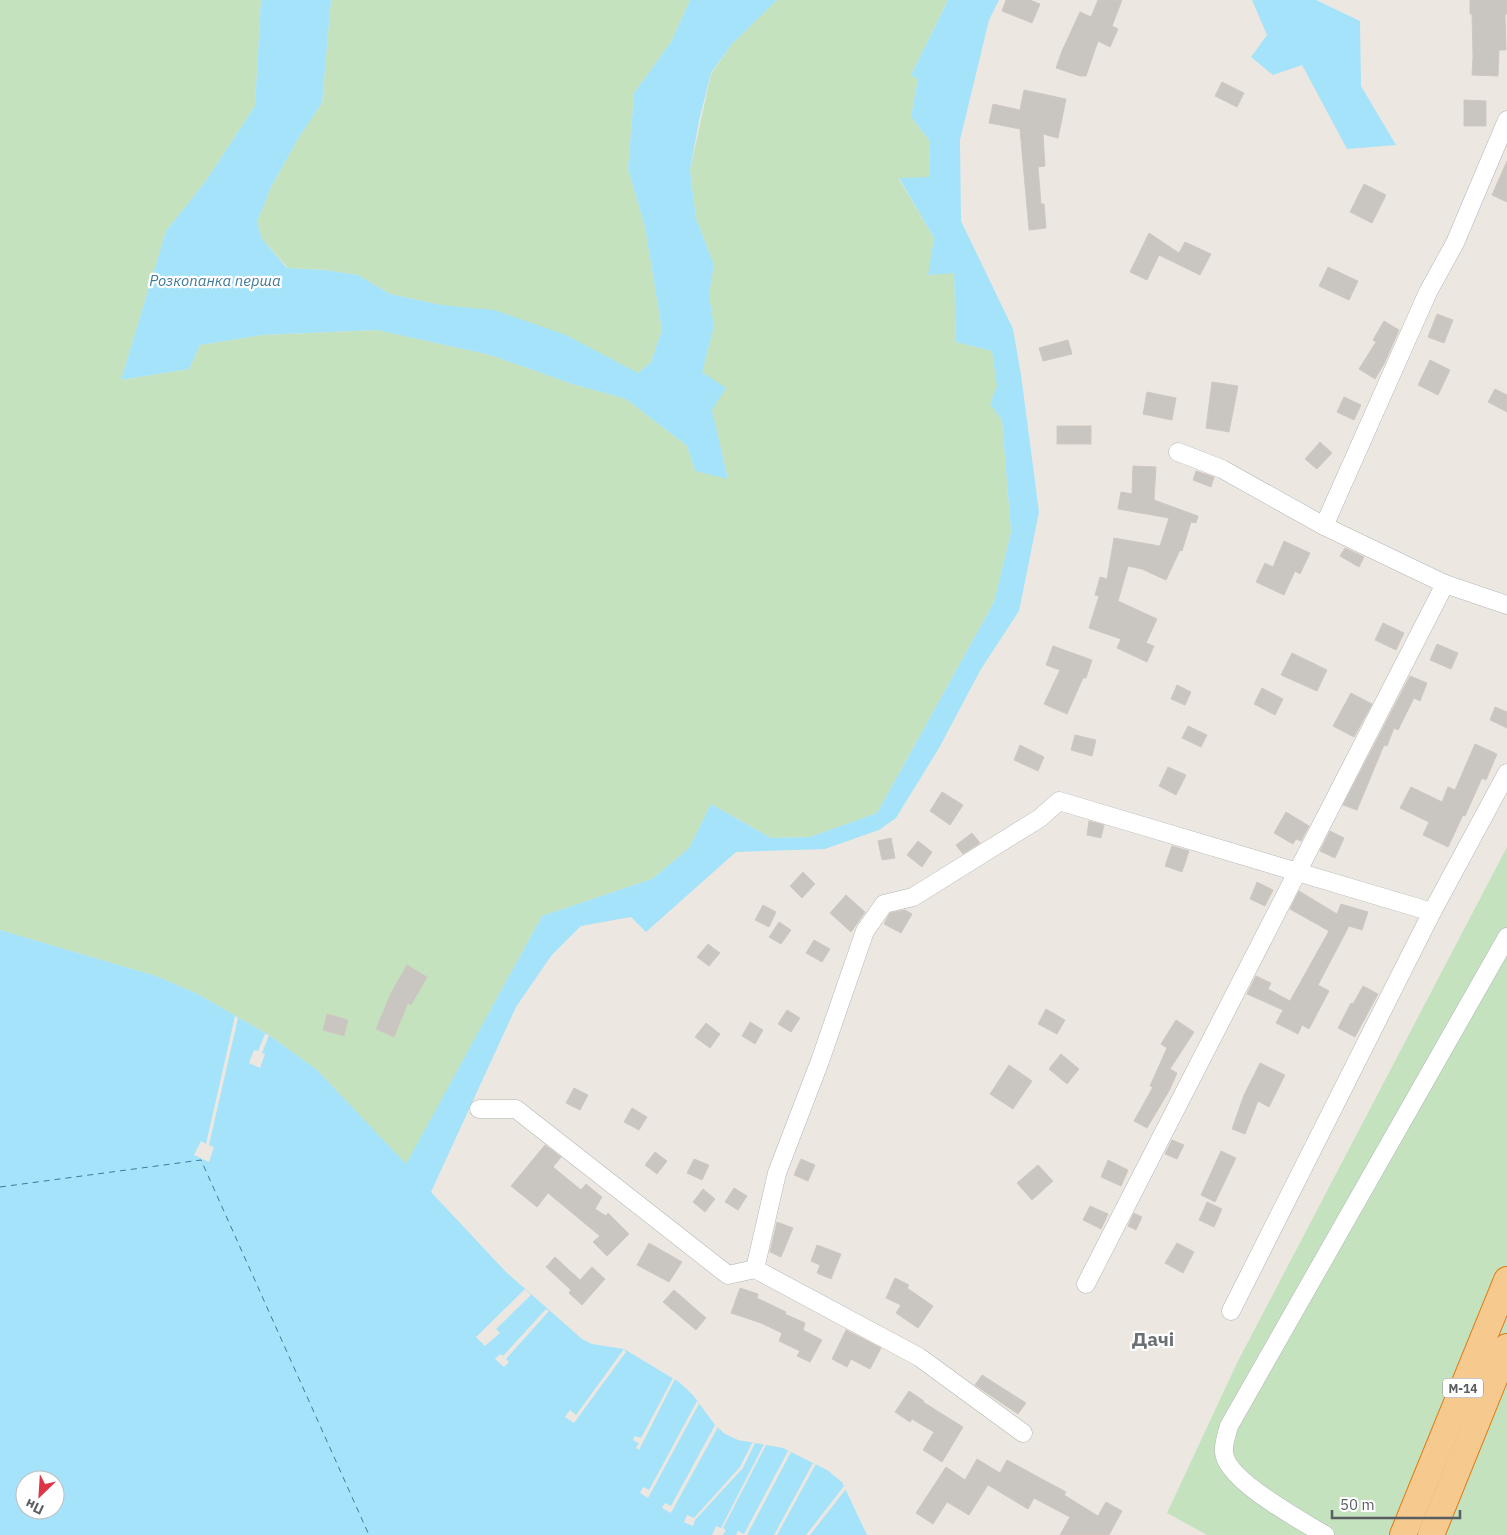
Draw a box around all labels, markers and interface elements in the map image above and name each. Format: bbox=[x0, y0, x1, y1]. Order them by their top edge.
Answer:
water label: Розкопанка перша bbox=[149, 271, 281, 290]
district label: Дачі bbox=[1132, 1327, 1174, 1351]
road number: М-14 bbox=[1443, 1379, 1483, 1398]
north arrow bbox=[15, 1470, 65, 1520]
scale bar bbox=[1332, 1488, 1460, 1520]
text: Пн bbox=[22, 1495, 47, 1519]
text: 50 m bbox=[1340, 1495, 1375, 1514]

